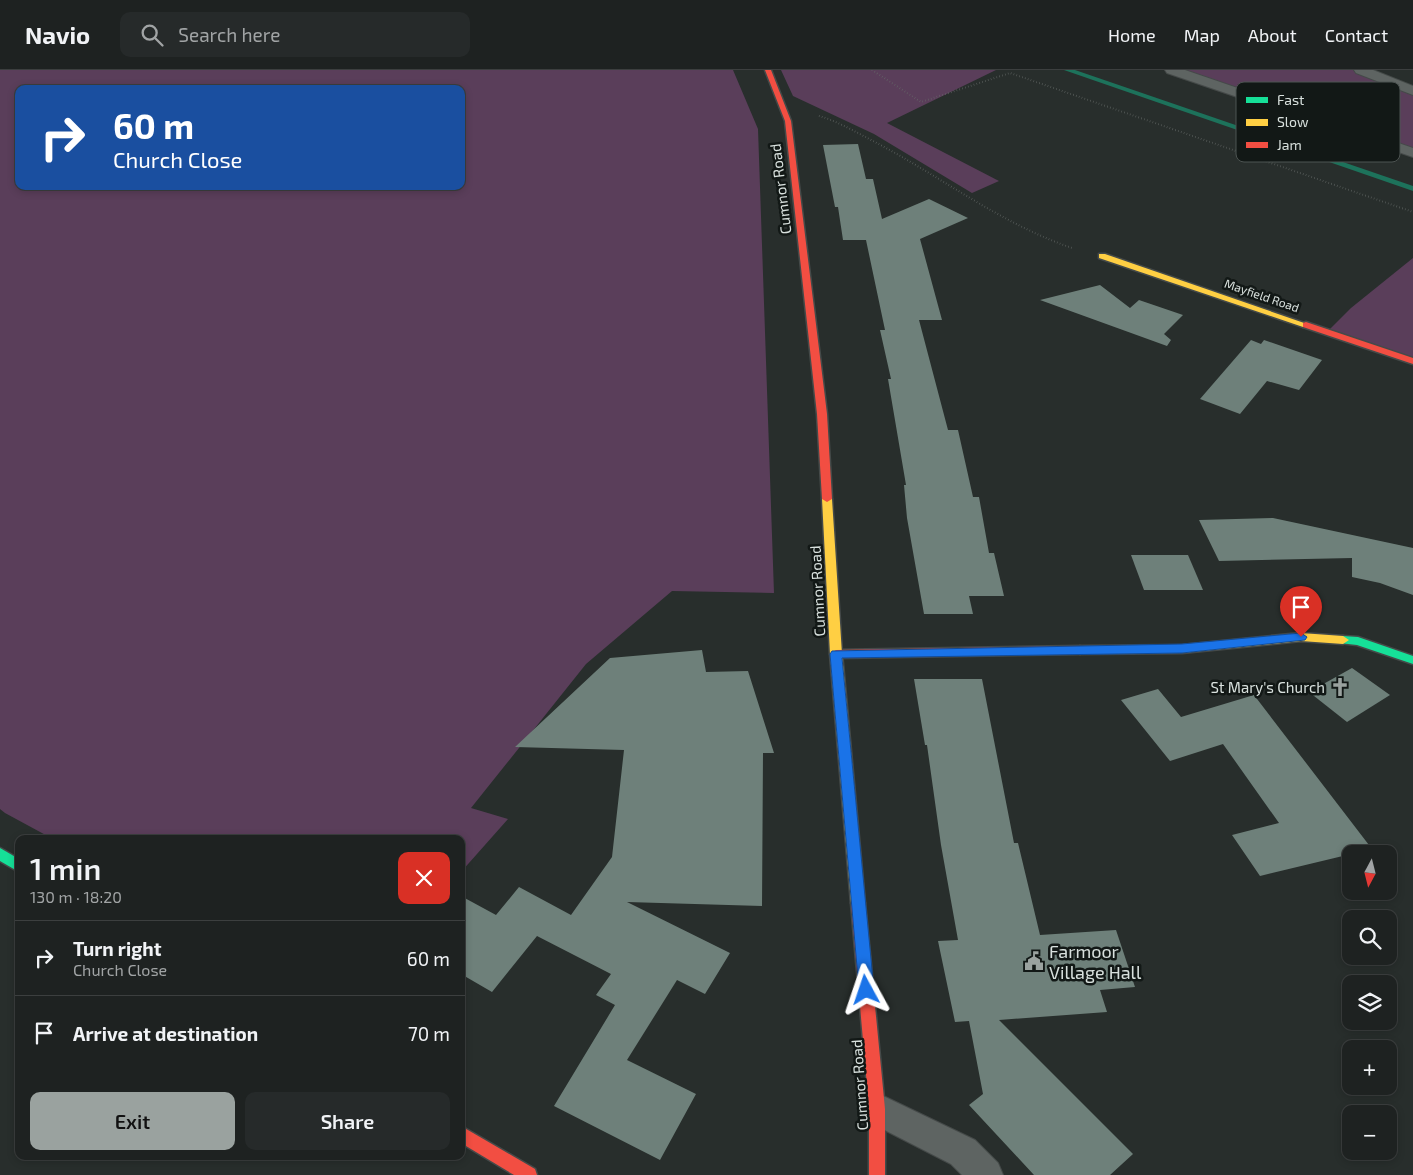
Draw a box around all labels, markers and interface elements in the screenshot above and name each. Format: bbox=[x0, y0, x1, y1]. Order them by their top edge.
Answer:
search box bbox=[120, 12, 470, 57]
text: Navio bbox=[25, 20, 90, 49]
icon: search bbox=[138, 21, 166, 49]
text: Search here bbox=[178, 23, 280, 46]
text: Home bbox=[1108, 24, 1156, 46]
text: Map bbox=[1184, 24, 1220, 46]
text: About bbox=[1248, 24, 1297, 46]
text: Contact bbox=[1325, 24, 1388, 46]
legend bbox=[1236, 82, 1400, 162]
text: Fast bbox=[1277, 91, 1304, 108]
text: 60 m bbox=[113, 104, 194, 146]
icon: right bbox=[30, 105, 95, 170]
text: Slow bbox=[1277, 113, 1309, 130]
text: Jam bbox=[1277, 136, 1302, 153]
street label: Cumnor Road bbox=[766, 143, 794, 235]
text: Church Close bbox=[113, 146, 242, 172]
street label: Mayfield Road bbox=[1223, 276, 1301, 314]
street label: Cumnor Road bbox=[806, 545, 828, 637]
pin bbox=[1280, 586, 1322, 637]
icon: arrive bbox=[1287, 593, 1315, 621]
church icon: St Mary's Church bbox=[1329, 676, 1351, 698]
place label: St Mary's Church bbox=[1210, 678, 1325, 696]
north arrow bbox=[1342, 845, 1398, 900]
map controls bbox=[1342, 845, 1397, 1160]
text: 1 min bbox=[30, 850, 101, 886]
button: close bbox=[398, 852, 450, 904]
text: 130 m · 18:20 bbox=[30, 887, 122, 906]
button: search bbox=[1342, 910, 1397, 965]
text: Turn right bbox=[73, 937, 161, 960]
place label: Farmoor Village Hall bbox=[1049, 940, 1142, 983]
icon: right bbox=[30, 944, 58, 972]
text: 60 m bbox=[407, 947, 450, 970]
public building icon: Farmoor Village Hall bbox=[1023, 950, 1045, 972]
text: Church Close bbox=[73, 960, 167, 979]
position arrow bbox=[839, 963, 891, 1015]
button: layers bbox=[1342, 975, 1397, 1030]
icon: arrive bbox=[30, 1019, 58, 1047]
text: Arrive at destination bbox=[73, 1022, 258, 1045]
text: 70 m bbox=[408, 1022, 450, 1045]
street label: Cumnor Road bbox=[847, 1039, 871, 1131]
button: + bbox=[1342, 1040, 1397, 1095]
button: Exit bbox=[30, 1092, 235, 1150]
button: Share bbox=[245, 1092, 450, 1150]
button: − bbox=[1342, 1105, 1397, 1160]

